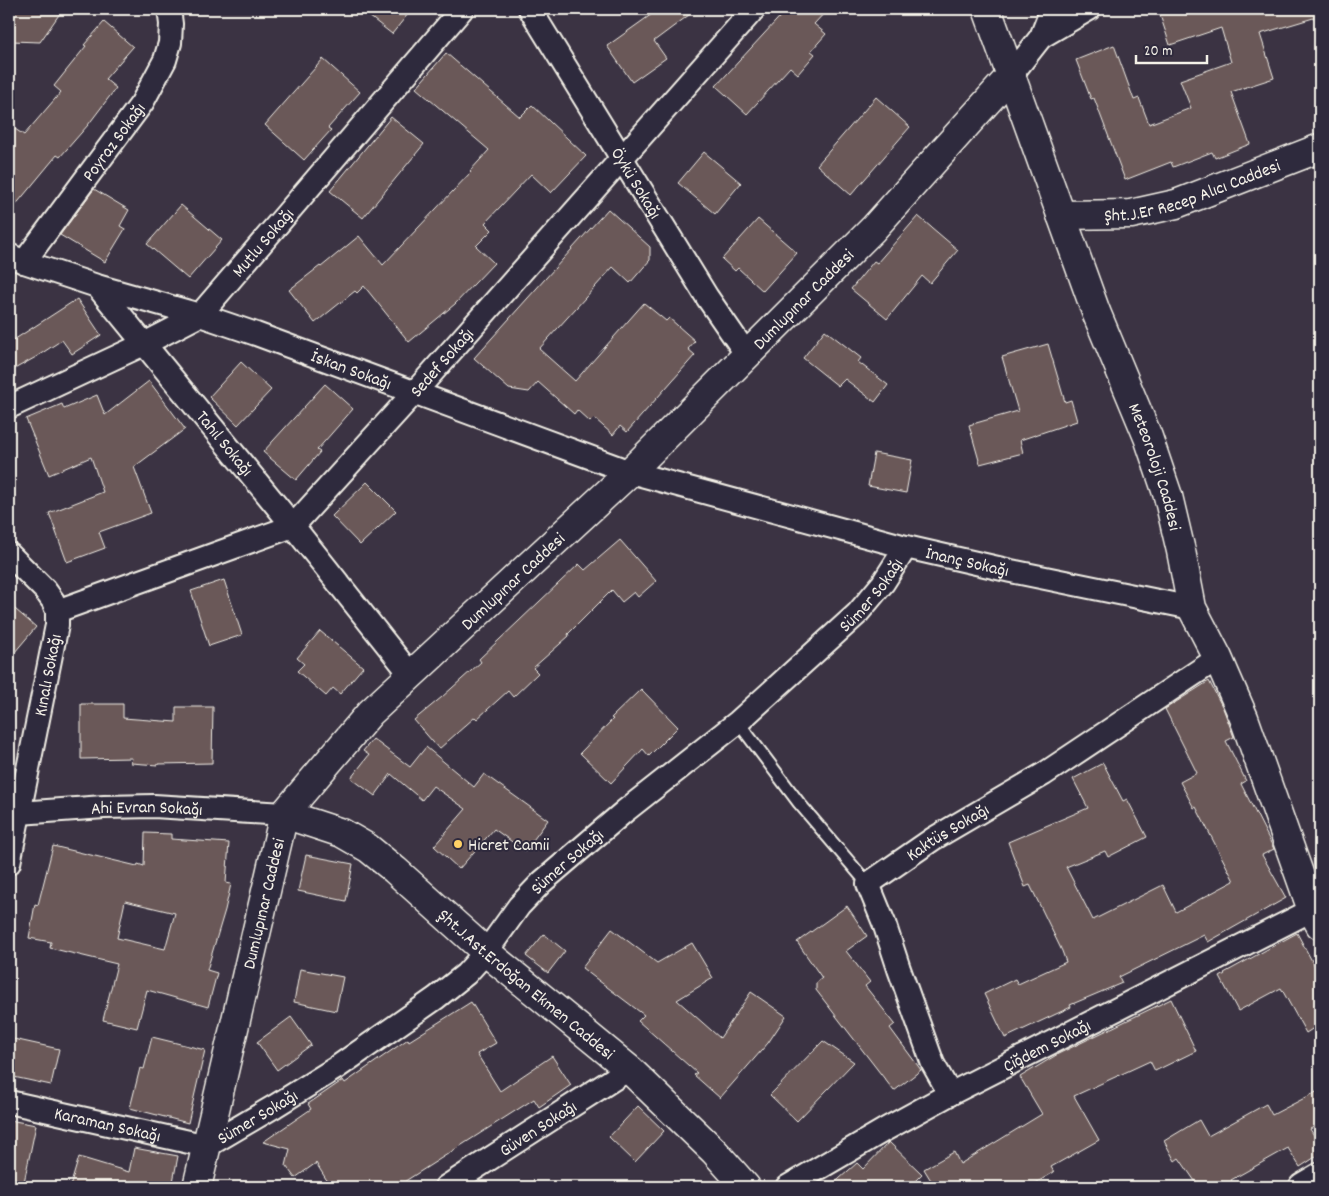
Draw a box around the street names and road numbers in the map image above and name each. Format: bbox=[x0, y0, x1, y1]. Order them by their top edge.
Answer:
street label: Poyraz Sokağı bbox=[78, 98, 153, 188]
street label: Öykü Sokağı bbox=[603, 144, 666, 224]
street label: Şht.J.Er Recep Alıcı Caddesi bbox=[1104, 155, 1285, 229]
street label: Mutlu Sokağı bbox=[227, 204, 301, 284]
street label: Dumlupınar Caddesi bbox=[749, 245, 861, 357]
street label: Sedef Sokağı bbox=[406, 323, 481, 404]
street label: İskan Sokağı bbox=[307, 345, 394, 398]
street label: Meteoroloji Caddesi bbox=[1120, 400, 1186, 533]
street label: Tahıl Sokağı bbox=[189, 406, 258, 483]
street label: Dumlupınar Caddesi bbox=[457, 528, 572, 637]
street label: İnanç Sokağı bbox=[923, 542, 1011, 585]
street label: Sümer Sokağı bbox=[834, 554, 911, 639]
street label: Kınalı Sokağı bbox=[29, 632, 70, 719]
street label: Ahi Evran Sokağı bbox=[90, 796, 203, 824]
street label: Kaktüs Sokağı bbox=[902, 799, 995, 869]
street label: Sümer Sokağı bbox=[526, 824, 610, 901]
street label: Dumlupınar Caddesi bbox=[238, 836, 293, 972]
street label: Şht.J.Ast.Erdoğan Ekmen Caddesi bbox=[431, 904, 619, 1067]
street label: Çiğdem Sokağı bbox=[999, 1014, 1096, 1080]
street label: Sümer Sokağı bbox=[213, 1085, 303, 1152]
street label: Güven Sokağı bbox=[495, 1096, 583, 1164]
street label: Karaman Sokağı bbox=[52, 1102, 163, 1150]

